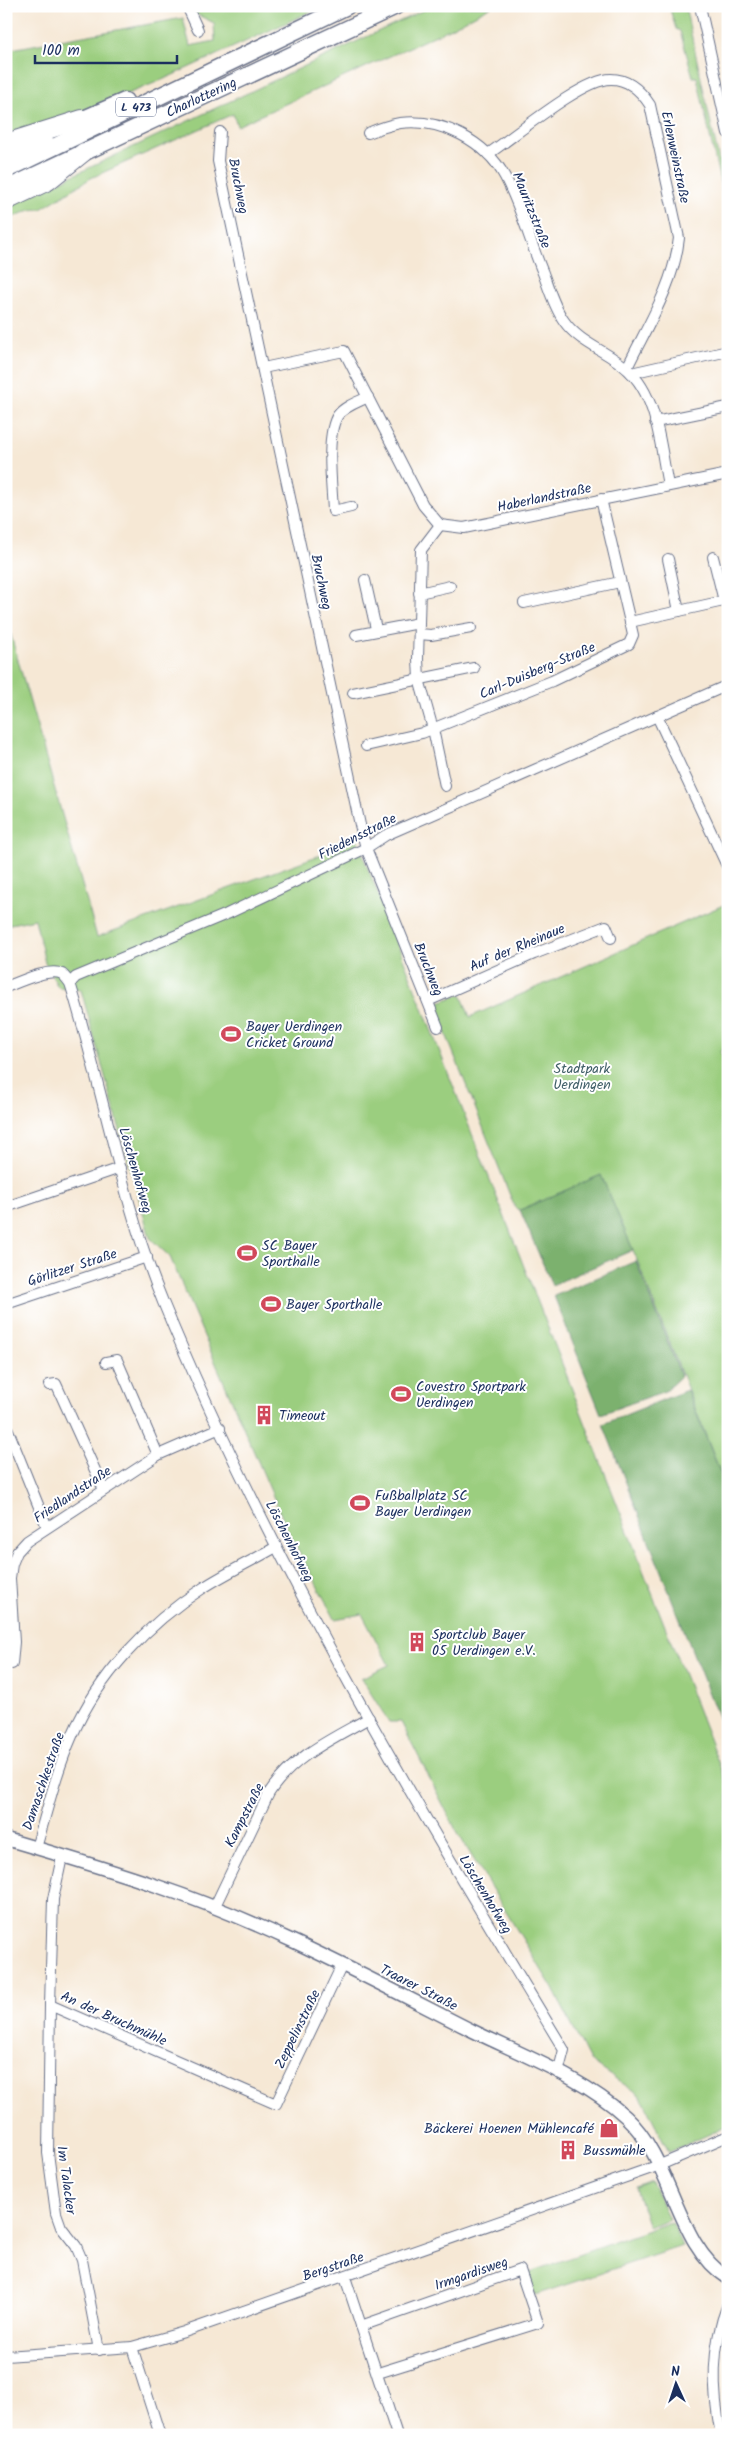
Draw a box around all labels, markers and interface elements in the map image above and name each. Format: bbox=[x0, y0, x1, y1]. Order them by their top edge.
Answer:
scale bar bbox=[35, 32, 178, 64]
text: 100 m bbox=[42, 39, 80, 63]
street label: Charlottering bbox=[162, 72, 241, 124]
road number: L 473 bbox=[116, 98, 156, 116]
street label: Erlenweinstraße bbox=[655, 109, 696, 206]
street label: Bruchweg bbox=[222, 156, 254, 216]
street label: Mauritzstraße bbox=[506, 169, 557, 253]
street label: Haberlandstraße bbox=[495, 477, 594, 519]
street label: Bruchweg bbox=[304, 552, 338, 612]
street label: Carl-Duisberg-Straße bbox=[476, 636, 600, 705]
street label: Friedensstraße bbox=[314, 807, 401, 866]
street label: Auf der Rheinaue bbox=[466, 918, 569, 978]
street label: Bruchweg bbox=[407, 939, 449, 1000]
place label: Bayer Uerdingen Cricket Ground bbox=[246, 1016, 342, 1054]
sports icon: Bayer Uerdingen Cricket Ground bbox=[220, 1023, 242, 1045]
park label: Stadtpark Uerdingen bbox=[553, 1058, 611, 1096]
street label: Löschenhofweg bbox=[112, 1125, 158, 1216]
place label: SC Bayer Sporthalle bbox=[262, 1235, 320, 1273]
sports icon: SC Bayer Sporthalle bbox=[236, 1242, 258, 1264]
street label: Görlitzer Straße bbox=[25, 1243, 121, 1293]
sports icon: Bayer Sporthalle bbox=[260, 1293, 282, 1315]
place label: Bayer Sporthalle bbox=[286, 1294, 383, 1316]
place label: Covestro Sportpark Uerdingen bbox=[416, 1376, 526, 1414]
sports icon: Covestro Sportpark Uerdingen bbox=[390, 1383, 412, 1405]
building icon: Timeout bbox=[253, 1404, 275, 1426]
place label: Timeout bbox=[279, 1405, 326, 1427]
street label: Friedlandstraße bbox=[29, 1460, 117, 1529]
place label: Fußballplatz SC Bayer Uerdingen bbox=[375, 1485, 471, 1523]
sports icon: Fußballplatz SC Bayer Uerdingen bbox=[349, 1492, 371, 1514]
street label: Löschenhofweg bbox=[259, 1497, 319, 1586]
place label: Sportclub Bayer 05 Uerdingen e.V. bbox=[432, 1624, 536, 1662]
building icon: Sportclub Bayer 05 Uerdingen e.V. bbox=[406, 1631, 428, 1653]
street label: Damaschkestraße bbox=[17, 1728, 71, 1834]
street label: Kampstraße bbox=[219, 1779, 271, 1852]
street label: Löschenhofweg bbox=[453, 1851, 517, 1938]
street label: Traarer Straße bbox=[376, 1959, 462, 2017]
street label: Zeppelinstraße bbox=[269, 1985, 327, 2073]
street label: An der Bruchmühle bbox=[57, 1986, 171, 2052]
shop icon: Bäckerei Hoenen Mühlencafé bbox=[598, 2117, 620, 2139]
place label: Bäckerei Hoenen Mühlencafé bbox=[424, 2118, 595, 2140]
building icon: Bussmühle bbox=[557, 2139, 579, 2161]
place label: Bussmühle bbox=[583, 2140, 646, 2162]
street label: Im Talacker bbox=[50, 2144, 82, 2217]
street label: Bergstraße bbox=[300, 2246, 368, 2288]
street label: Irmgardisweg bbox=[432, 2251, 511, 2297]
north arrow bbox=[652, 2358, 702, 2408]
text: N bbox=[670, 2361, 681, 2383]

